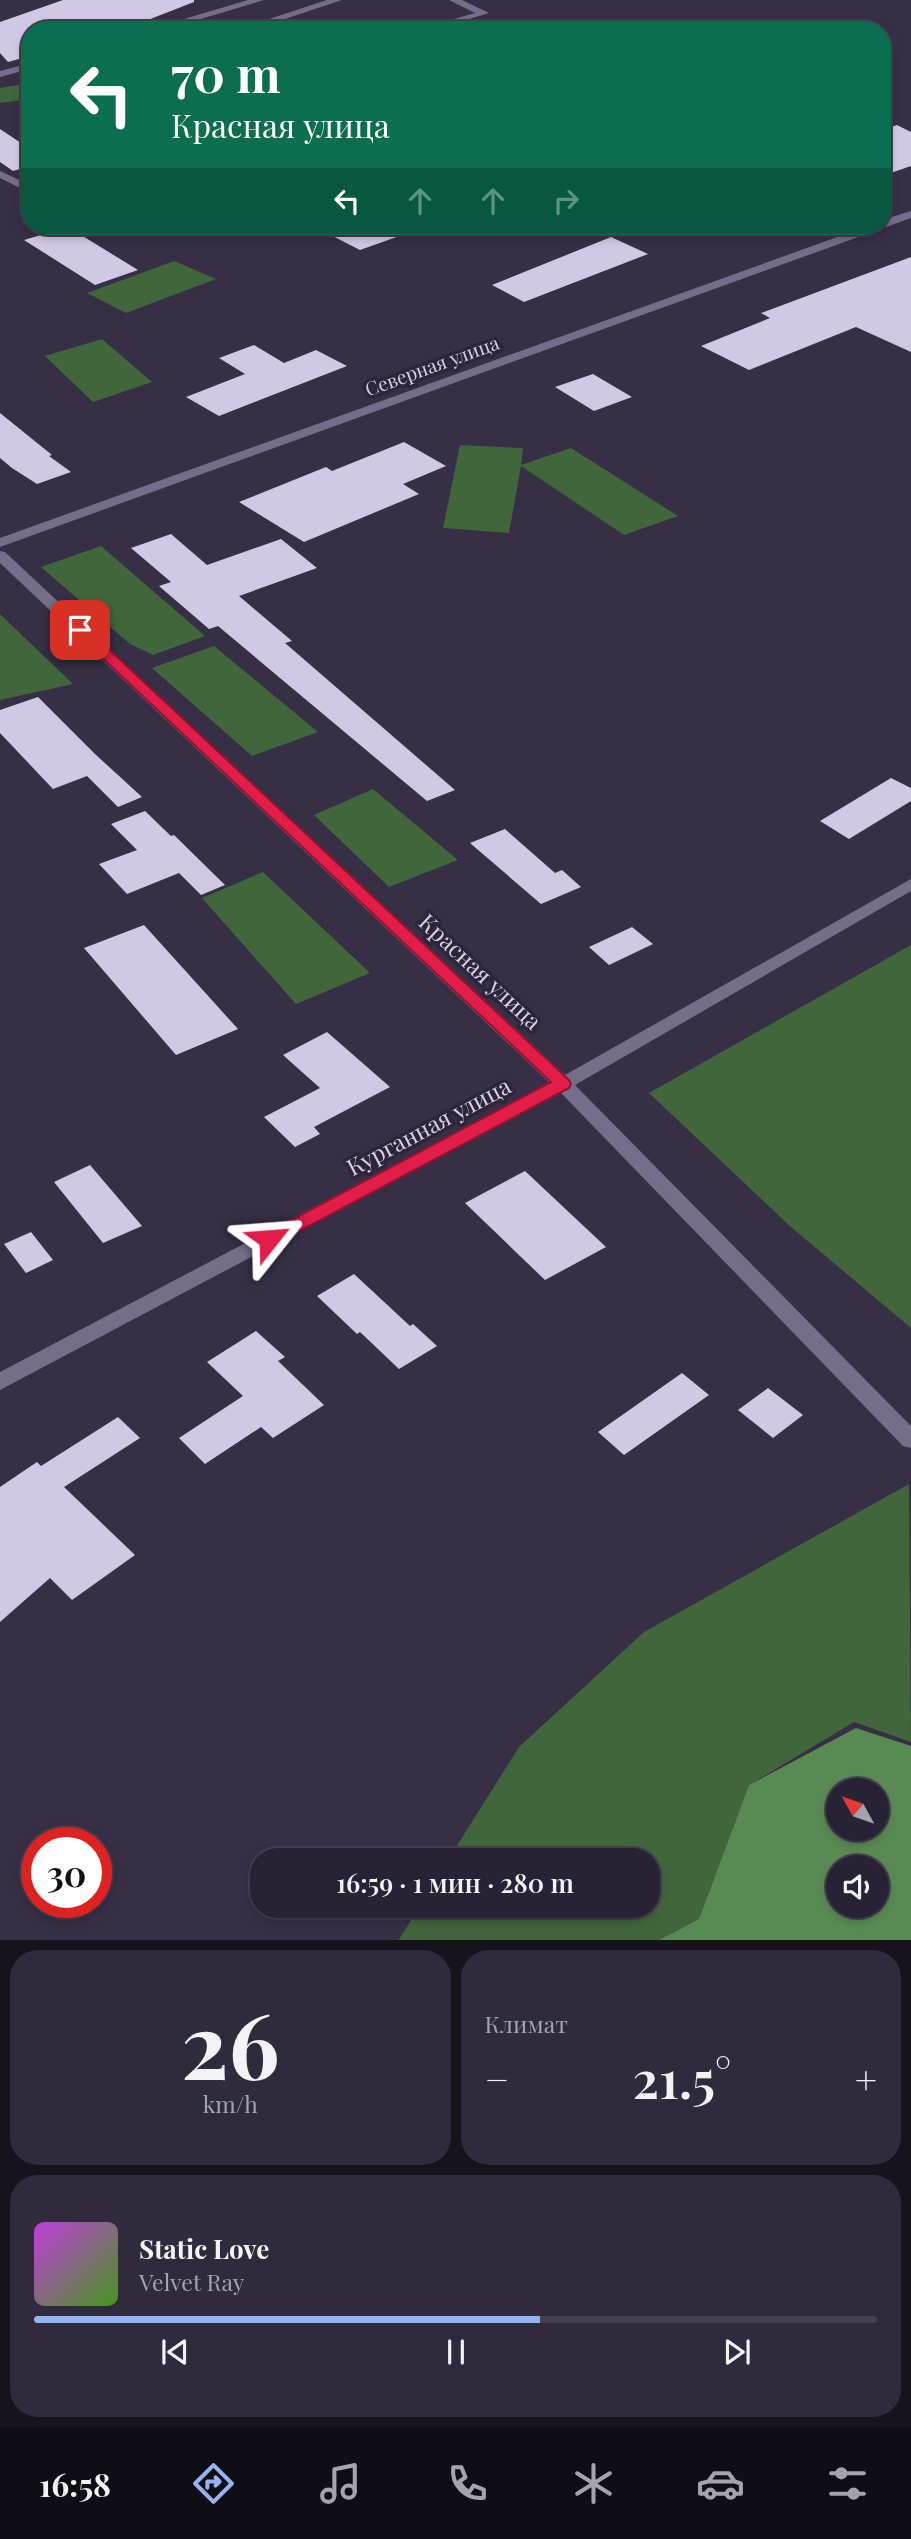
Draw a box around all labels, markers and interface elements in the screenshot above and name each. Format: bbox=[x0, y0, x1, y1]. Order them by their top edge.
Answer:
text: 70 m bbox=[171, 40, 281, 105]
icon: left bbox=[56, 49, 147, 140]
text: Красная улица bbox=[171, 103, 390, 146]
icon: left bbox=[328, 182, 366, 220]
icon: ahead bbox=[401, 182, 439, 220]
icon: ahead bbox=[474, 182, 512, 220]
icon: right bbox=[547, 182, 585, 220]
street label: Северная улица bbox=[361, 329, 503, 401]
pin bbox=[50, 600, 110, 660]
icon: arrive bbox=[61, 611, 99, 649]
street label: Красная улица bbox=[413, 906, 549, 1036]
street label: Курганная улица bbox=[341, 1069, 516, 1182]
position arrow bbox=[232, 1202, 306, 1276]
north arrow bbox=[826, 1778, 889, 1841]
map controls bbox=[826, 1778, 889, 1918]
speed limit sign: 30 bbox=[21, 1827, 112, 1918]
button: sound bbox=[826, 1855, 889, 1918]
text: 16:59 · 1 мин · 280 m bbox=[336, 1865, 574, 1900]
text: 26 bbox=[181, 1982, 280, 2103]
text: Климат bbox=[485, 2008, 568, 2039]
text: 21.5° bbox=[632, 2043, 731, 2112]
text: − bbox=[485, 2053, 509, 2104]
text: + bbox=[855, 2053, 877, 2104]
text: km/h bbox=[203, 2088, 258, 2119]
text: Static Love bbox=[139, 2231, 269, 2266]
text: Velvet Ray bbox=[139, 2266, 244, 2297]
icon: previous bbox=[156, 2333, 194, 2371]
icon: pause bbox=[437, 2333, 475, 2371]
icon: next bbox=[718, 2333, 756, 2371]
icon: directions bbox=[189, 2459, 238, 2508]
icon: music bbox=[316, 2459, 365, 2508]
icon: phone bbox=[443, 2459, 492, 2508]
icon: climate bbox=[569, 2459, 618, 2508]
icon: car bbox=[696, 2459, 745, 2508]
icon: filters bbox=[823, 2459, 872, 2508]
text: 16:58 bbox=[39, 2462, 111, 2505]

